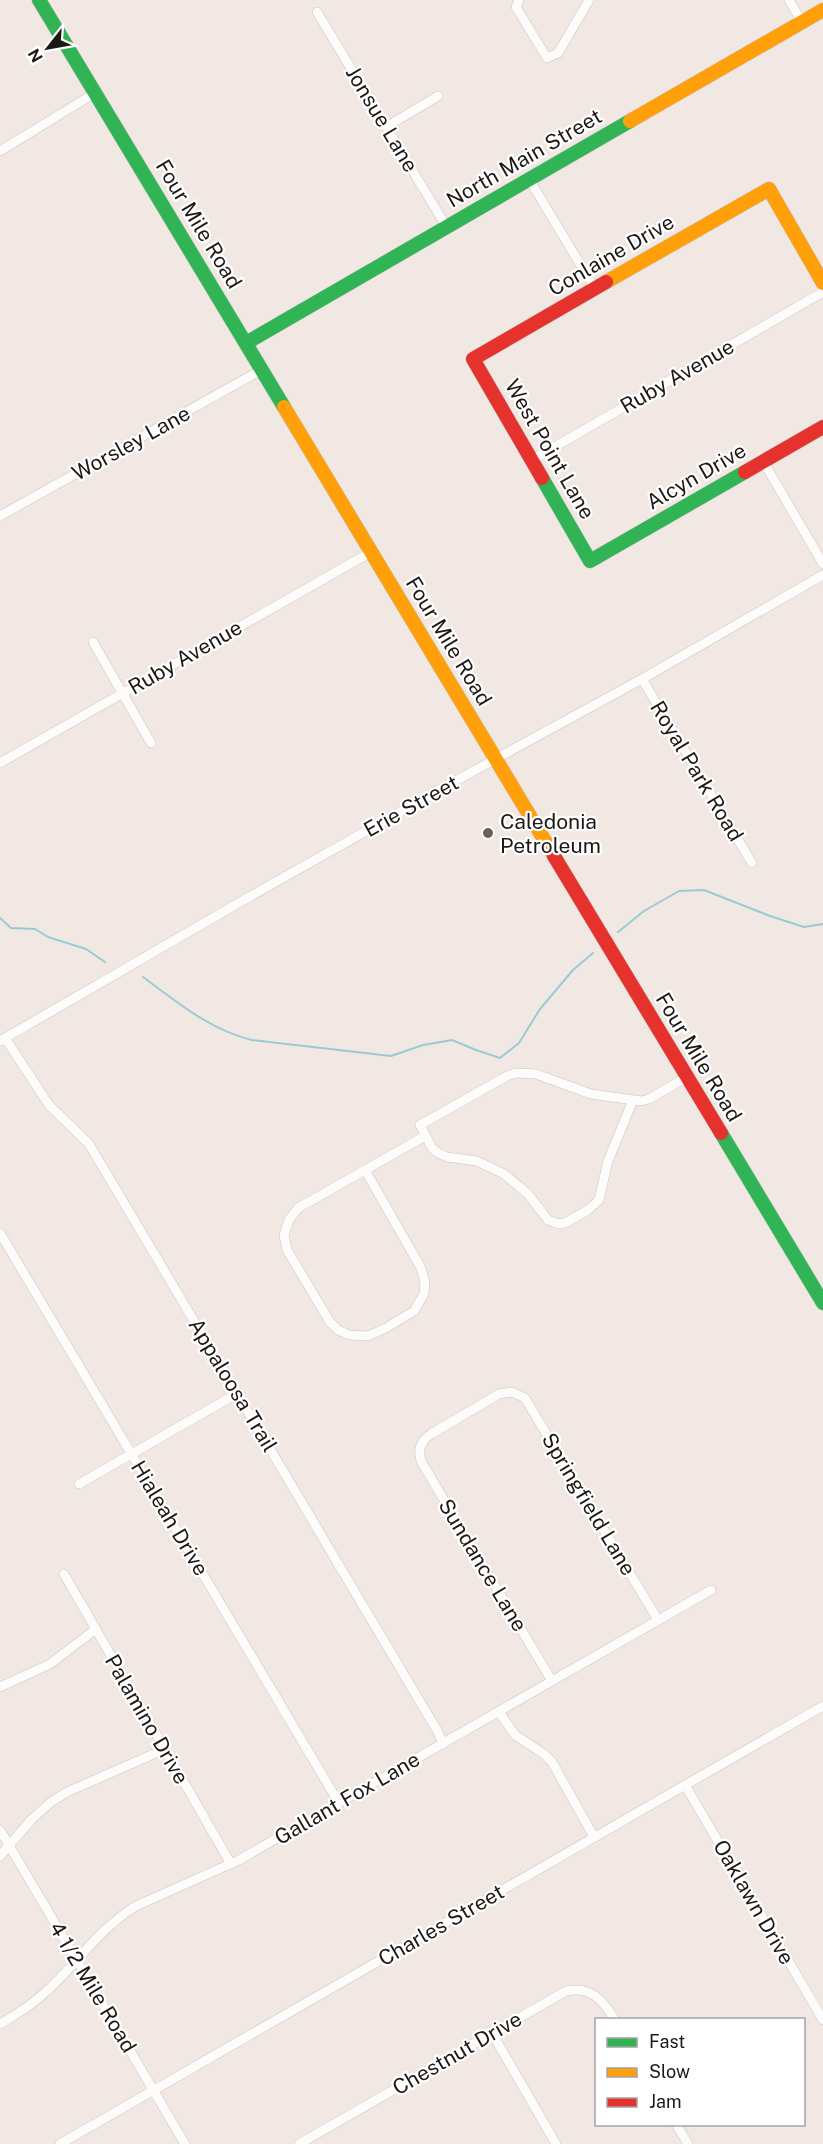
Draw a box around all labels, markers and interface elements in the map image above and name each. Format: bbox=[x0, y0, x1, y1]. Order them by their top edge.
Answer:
north arrow bbox=[18, 18, 78, 78]
text: N bbox=[24, 45, 47, 66]
street label: Jonsue Lane bbox=[341, 62, 423, 176]
street label: North Main Street bbox=[442, 103, 606, 213]
street label: Four Mile Road bbox=[151, 155, 247, 293]
street label: Conlaine Drive bbox=[544, 209, 678, 301]
street label: Ruby Avenue bbox=[616, 333, 738, 419]
street label: West Point Lane bbox=[500, 375, 600, 523]
street label: Worsley Lane bbox=[68, 400, 194, 486]
street label: Alcyn Drive bbox=[642, 437, 750, 515]
street label: Four Mile Road bbox=[401, 572, 497, 710]
street label: Ruby Avenue bbox=[124, 614, 246, 700]
street label: Royal Park Road bbox=[645, 696, 749, 846]
street label: Erie Street bbox=[359, 770, 463, 842]
place label: Caledonia Petroleum bbox=[500, 809, 601, 858]
marker: Caledonia Petroleum bbox=[481, 826, 495, 840]
street label: Four Mile Road bbox=[651, 988, 747, 1126]
street label: Appaloosa Trail bbox=[183, 1314, 283, 1456]
street label: Springfield Lane bbox=[537, 1428, 641, 1580]
street label: Hialeah Drive bbox=[126, 1456, 214, 1580]
street label: Sundance Lane bbox=[434, 1494, 532, 1636]
street label: Palamino Drive bbox=[100, 1650, 194, 1788]
street label: Gallant Fox Lane bbox=[270, 1746, 424, 1850]
street label: Oaklawn Drive bbox=[708, 1835, 800, 1969]
street label: Charles Street bbox=[374, 1879, 508, 1971]
street label: 4 1/2 Mile Road bbox=[44, 1917, 142, 2057]
street label: Chestnut Drive bbox=[388, 2006, 526, 2100]
legend bbox=[595, 2018, 805, 2126]
text: Fast bbox=[649, 2031, 685, 2052]
text: Slow bbox=[649, 2061, 690, 2082]
text: Jam bbox=[649, 2091, 682, 2112]

